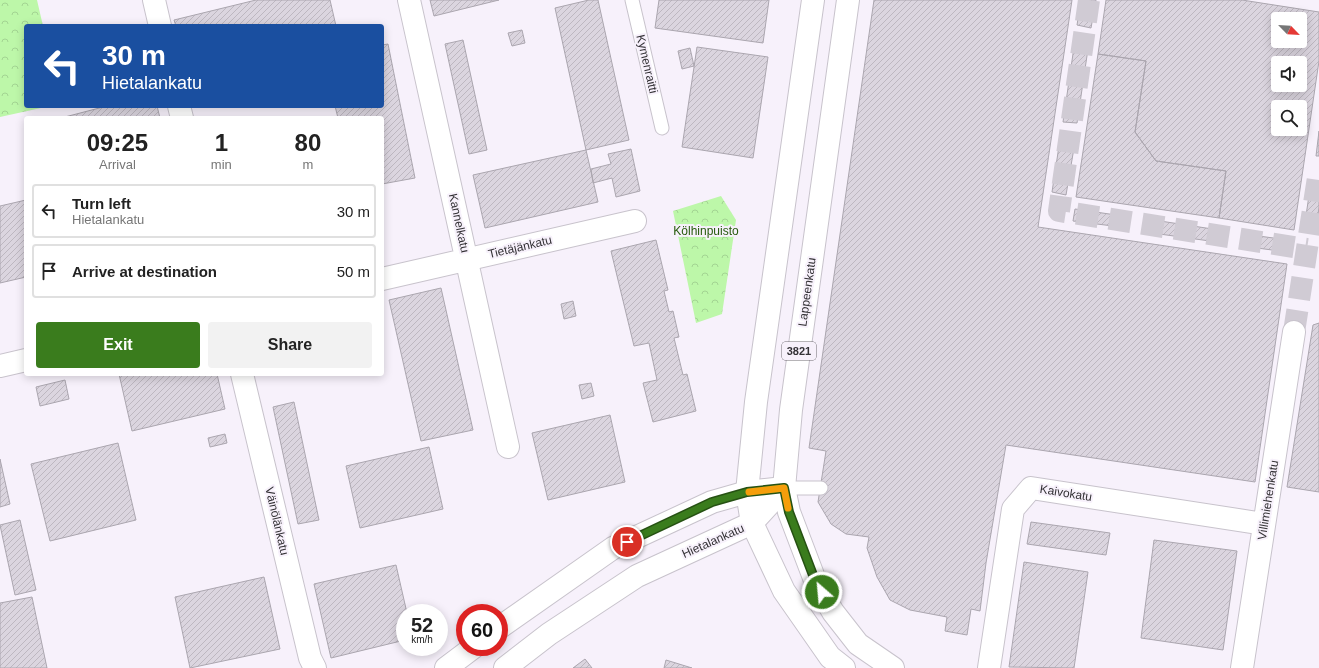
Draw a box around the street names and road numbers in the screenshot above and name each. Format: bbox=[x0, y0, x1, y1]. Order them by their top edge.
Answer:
street label: Kymenraitti bbox=[633, 33, 661, 95]
street label: Kannelkatu bbox=[446, 192, 472, 254]
street label: Tietäjänkatu bbox=[487, 233, 553, 261]
street label: Lappeenkatu bbox=[795, 257, 819, 327]
road number: 3821 bbox=[782, 342, 816, 360]
street label: Villimiehenkatu bbox=[1255, 459, 1281, 541]
street label: Kaivokatu bbox=[1039, 482, 1093, 504]
street label: Väinölänkatu bbox=[262, 486, 292, 556]
street label: Hietalankatu bbox=[680, 521, 746, 561]

